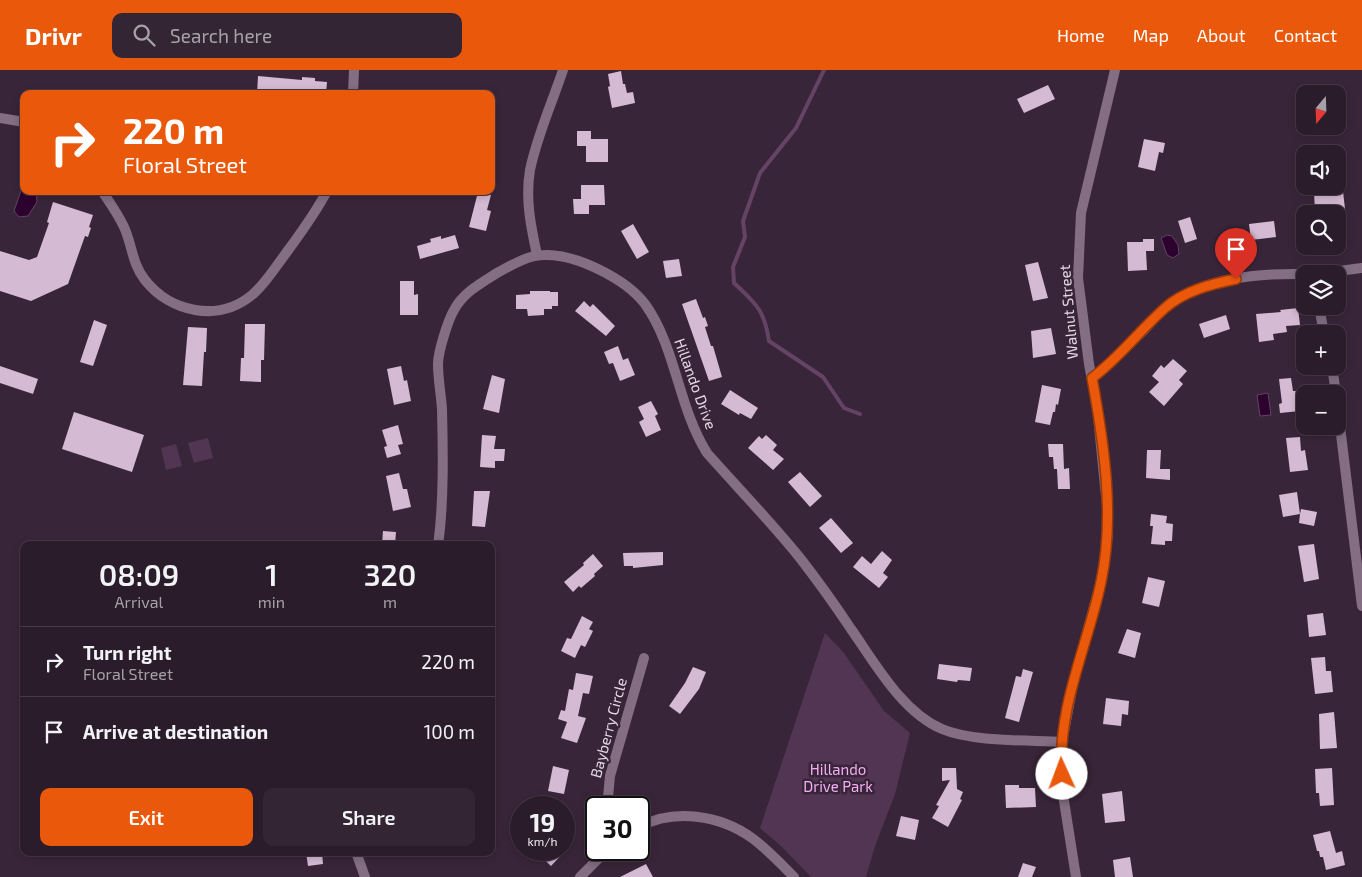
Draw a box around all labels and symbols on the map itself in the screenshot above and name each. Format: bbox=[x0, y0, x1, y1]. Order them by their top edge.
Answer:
north arrow bbox=[1296, 85, 1346, 135]
pin bbox=[1215, 228, 1257, 279]
street label: Walnut Street bbox=[1055, 264, 1081, 360]
street label: Hillando Drive bbox=[671, 336, 721, 432]
street label: Bayberry Circle bbox=[586, 676, 630, 780]
position arrow bbox=[1035, 747, 1087, 799]
park label: Hillando Drive Park bbox=[803, 760, 873, 795]
speed limit sign: 30 bbox=[585, 796, 650, 861]

